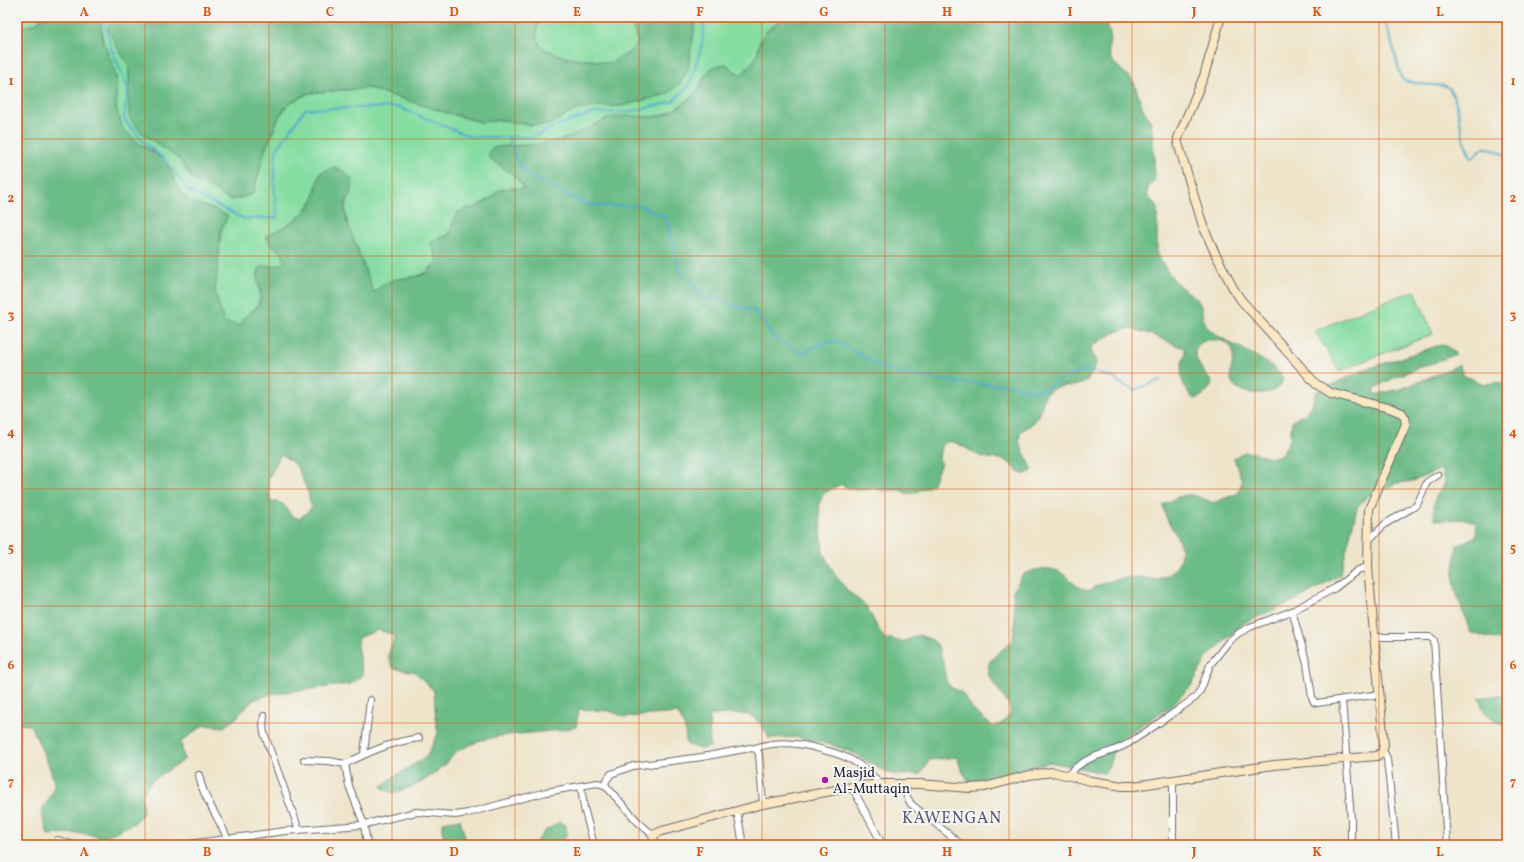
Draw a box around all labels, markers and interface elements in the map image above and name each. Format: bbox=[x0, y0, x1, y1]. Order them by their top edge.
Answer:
text: A bbox=[79, 4, 89, 22]
text: B bbox=[203, 4, 212, 22]
text: C bbox=[326, 4, 334, 22]
text: D bbox=[449, 4, 459, 22]
text: E bbox=[573, 4, 581, 22]
text: F bbox=[696, 4, 704, 22]
text: G bbox=[819, 4, 829, 22]
text: H bbox=[942, 4, 952, 22]
text: I bbox=[1068, 4, 1073, 22]
text: J bbox=[1191, 4, 1197, 22]
text: K bbox=[1312, 4, 1322, 22]
text: L bbox=[1436, 4, 1444, 22]
text: 1 bbox=[8, 73, 14, 91]
text: 1 bbox=[1510, 73, 1516, 91]
text: 2 bbox=[8, 190, 15, 208]
text: 2 bbox=[1510, 190, 1517, 208]
text: 3 bbox=[8, 307, 15, 325]
text: 3 bbox=[1510, 307, 1517, 325]
text: 4 bbox=[7, 424, 15, 442]
text: 4 bbox=[1509, 424, 1517, 442]
text: 5 bbox=[8, 540, 14, 558]
text: 5 bbox=[1510, 540, 1516, 558]
text: 6 bbox=[7, 657, 15, 675]
text: 6 bbox=[1509, 657, 1517, 675]
place label: Masjid Al-Muttaqin bbox=[833, 764, 910, 799]
text: 7 bbox=[8, 774, 14, 792]
text: 7 bbox=[1510, 774, 1516, 792]
marker: Masjid Al-Muttaqin bbox=[820, 775, 830, 785]
district label: KAWENGAN bbox=[902, 808, 1002, 830]
text: A bbox=[79, 844, 89, 862]
text: B bbox=[203, 844, 212, 862]
text: C bbox=[326, 844, 334, 862]
text: D bbox=[449, 844, 459, 862]
text: E bbox=[573, 844, 581, 862]
text: F bbox=[696, 844, 704, 862]
text: G bbox=[819, 844, 829, 862]
text: H bbox=[942, 844, 952, 862]
text: I bbox=[1068, 844, 1073, 862]
text: J bbox=[1191, 844, 1197, 862]
text: K bbox=[1312, 844, 1322, 862]
text: L bbox=[1436, 844, 1444, 862]

